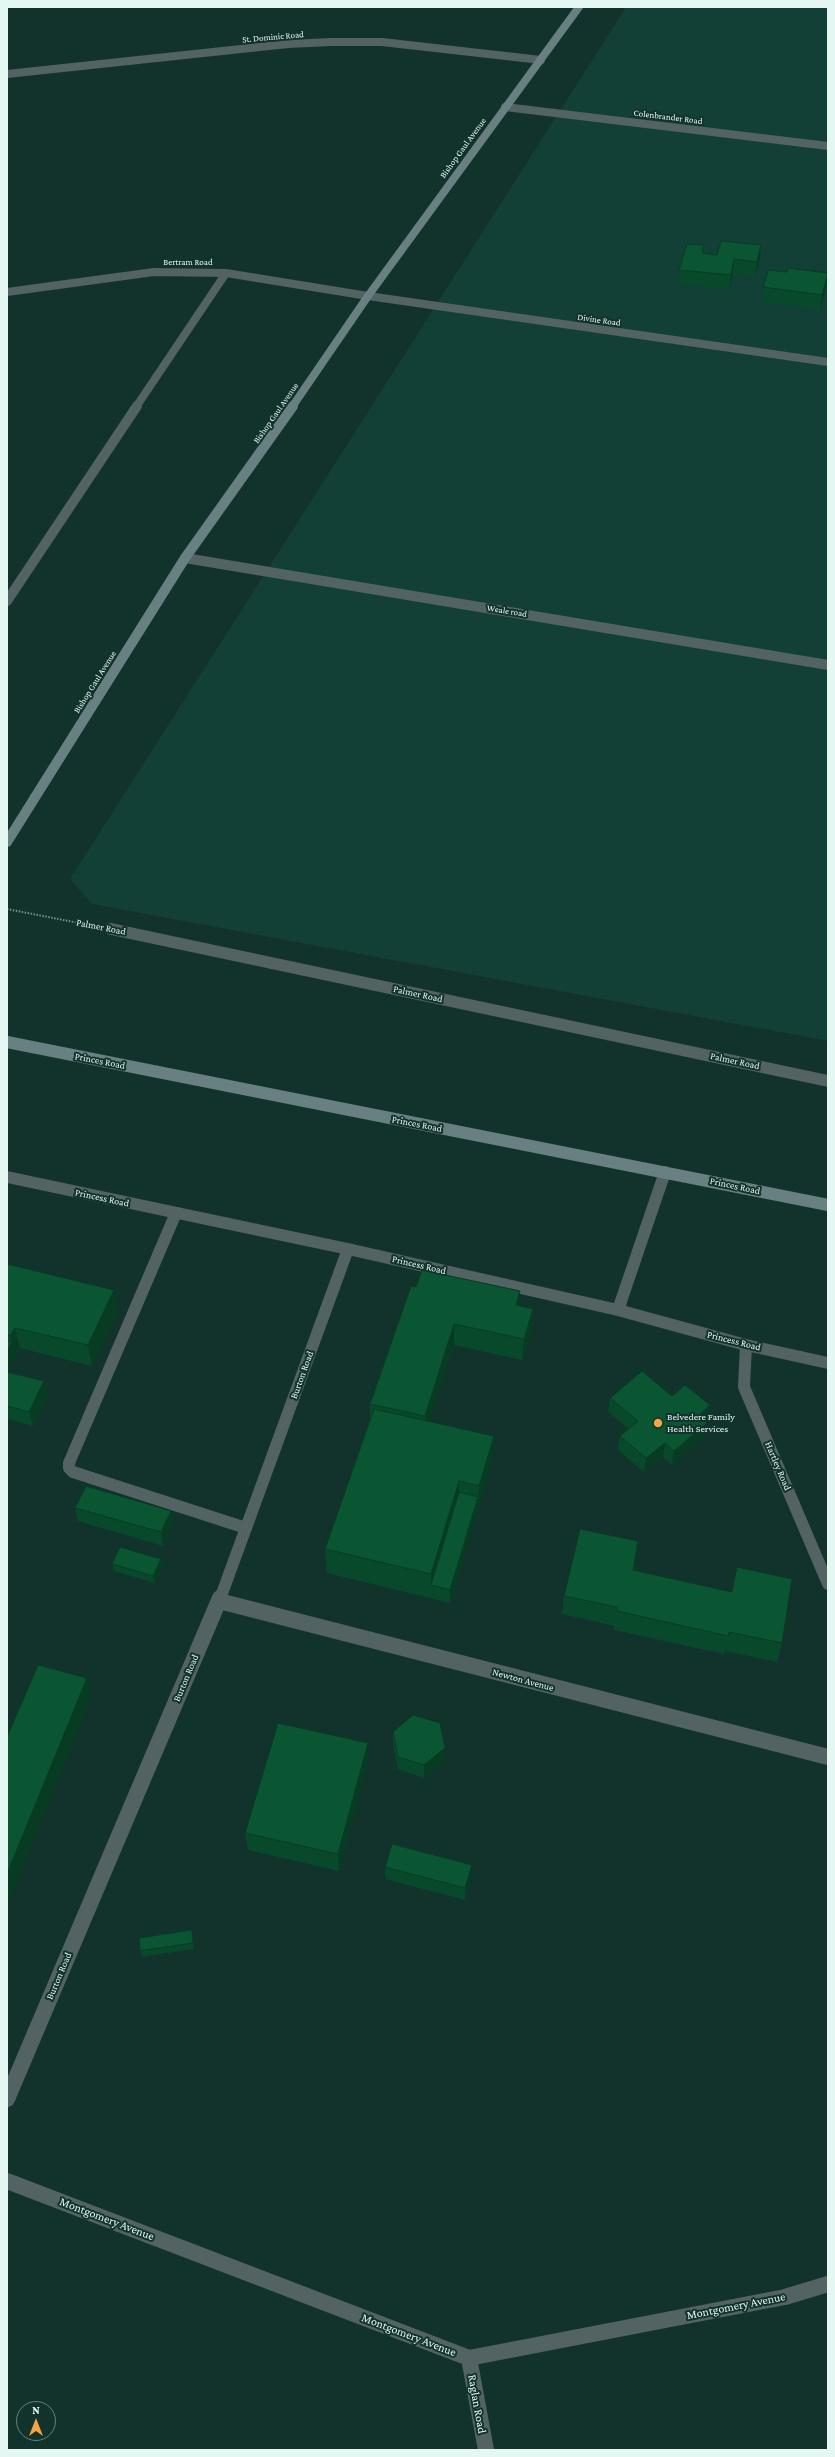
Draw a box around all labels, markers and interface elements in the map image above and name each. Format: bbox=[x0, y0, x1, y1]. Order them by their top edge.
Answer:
street label: St. Dominic Road bbox=[242, 29, 304, 45]
street label: Colenbrander Road bbox=[633, 107, 703, 127]
street label: Bishop Gaul Avenue bbox=[438, 116, 488, 180]
street label: Bertram Road bbox=[163, 257, 213, 267]
street label: Divine Road bbox=[577, 312, 621, 328]
street label: Bishop Gaul Avenue bbox=[251, 381, 301, 445]
street label: Weale road bbox=[486, 603, 528, 619]
street label: Bishop Gaul Avenue bbox=[71, 649, 119, 715]
street label: Palmer Road bbox=[75, 916, 127, 938]
street label: Palmer Road bbox=[392, 983, 444, 1005]
street label: Princes Road bbox=[74, 1050, 126, 1072]
street label: Palmer Road bbox=[709, 1050, 761, 1072]
street label: Princes Road bbox=[391, 1113, 443, 1135]
street label: Princes Road bbox=[709, 1175, 761, 1197]
street label: Princess Road bbox=[74, 1186, 130, 1210]
street label: Princess Road bbox=[391, 1253, 447, 1277]
street label: Princess Road bbox=[706, 1329, 762, 1353]
street label: Burton Road bbox=[288, 1349, 316, 1401]
place label: Belvedere Family Health Services bbox=[667, 1411, 735, 1434]
marker: Belvedere Family Health Services bbox=[652, 1417, 664, 1429]
street label: Hartley Road bbox=[762, 1440, 794, 1492]
street label: Burton Road bbox=[171, 1653, 201, 1703]
street label: Newton Avenue bbox=[491, 1666, 555, 1694]
street label: Burton Road bbox=[44, 1951, 74, 2001]
street label: Montgomery Avenue bbox=[58, 2194, 156, 2244]
street label: Montgomery Avenue bbox=[685, 2289, 787, 2323]
street label: Montgomery Avenue bbox=[360, 2310, 458, 2360]
street label: Raglan Road bbox=[465, 2373, 489, 2435]
north arrow bbox=[16, 2401, 56, 2441]
text: N bbox=[32, 2404, 40, 2416]

